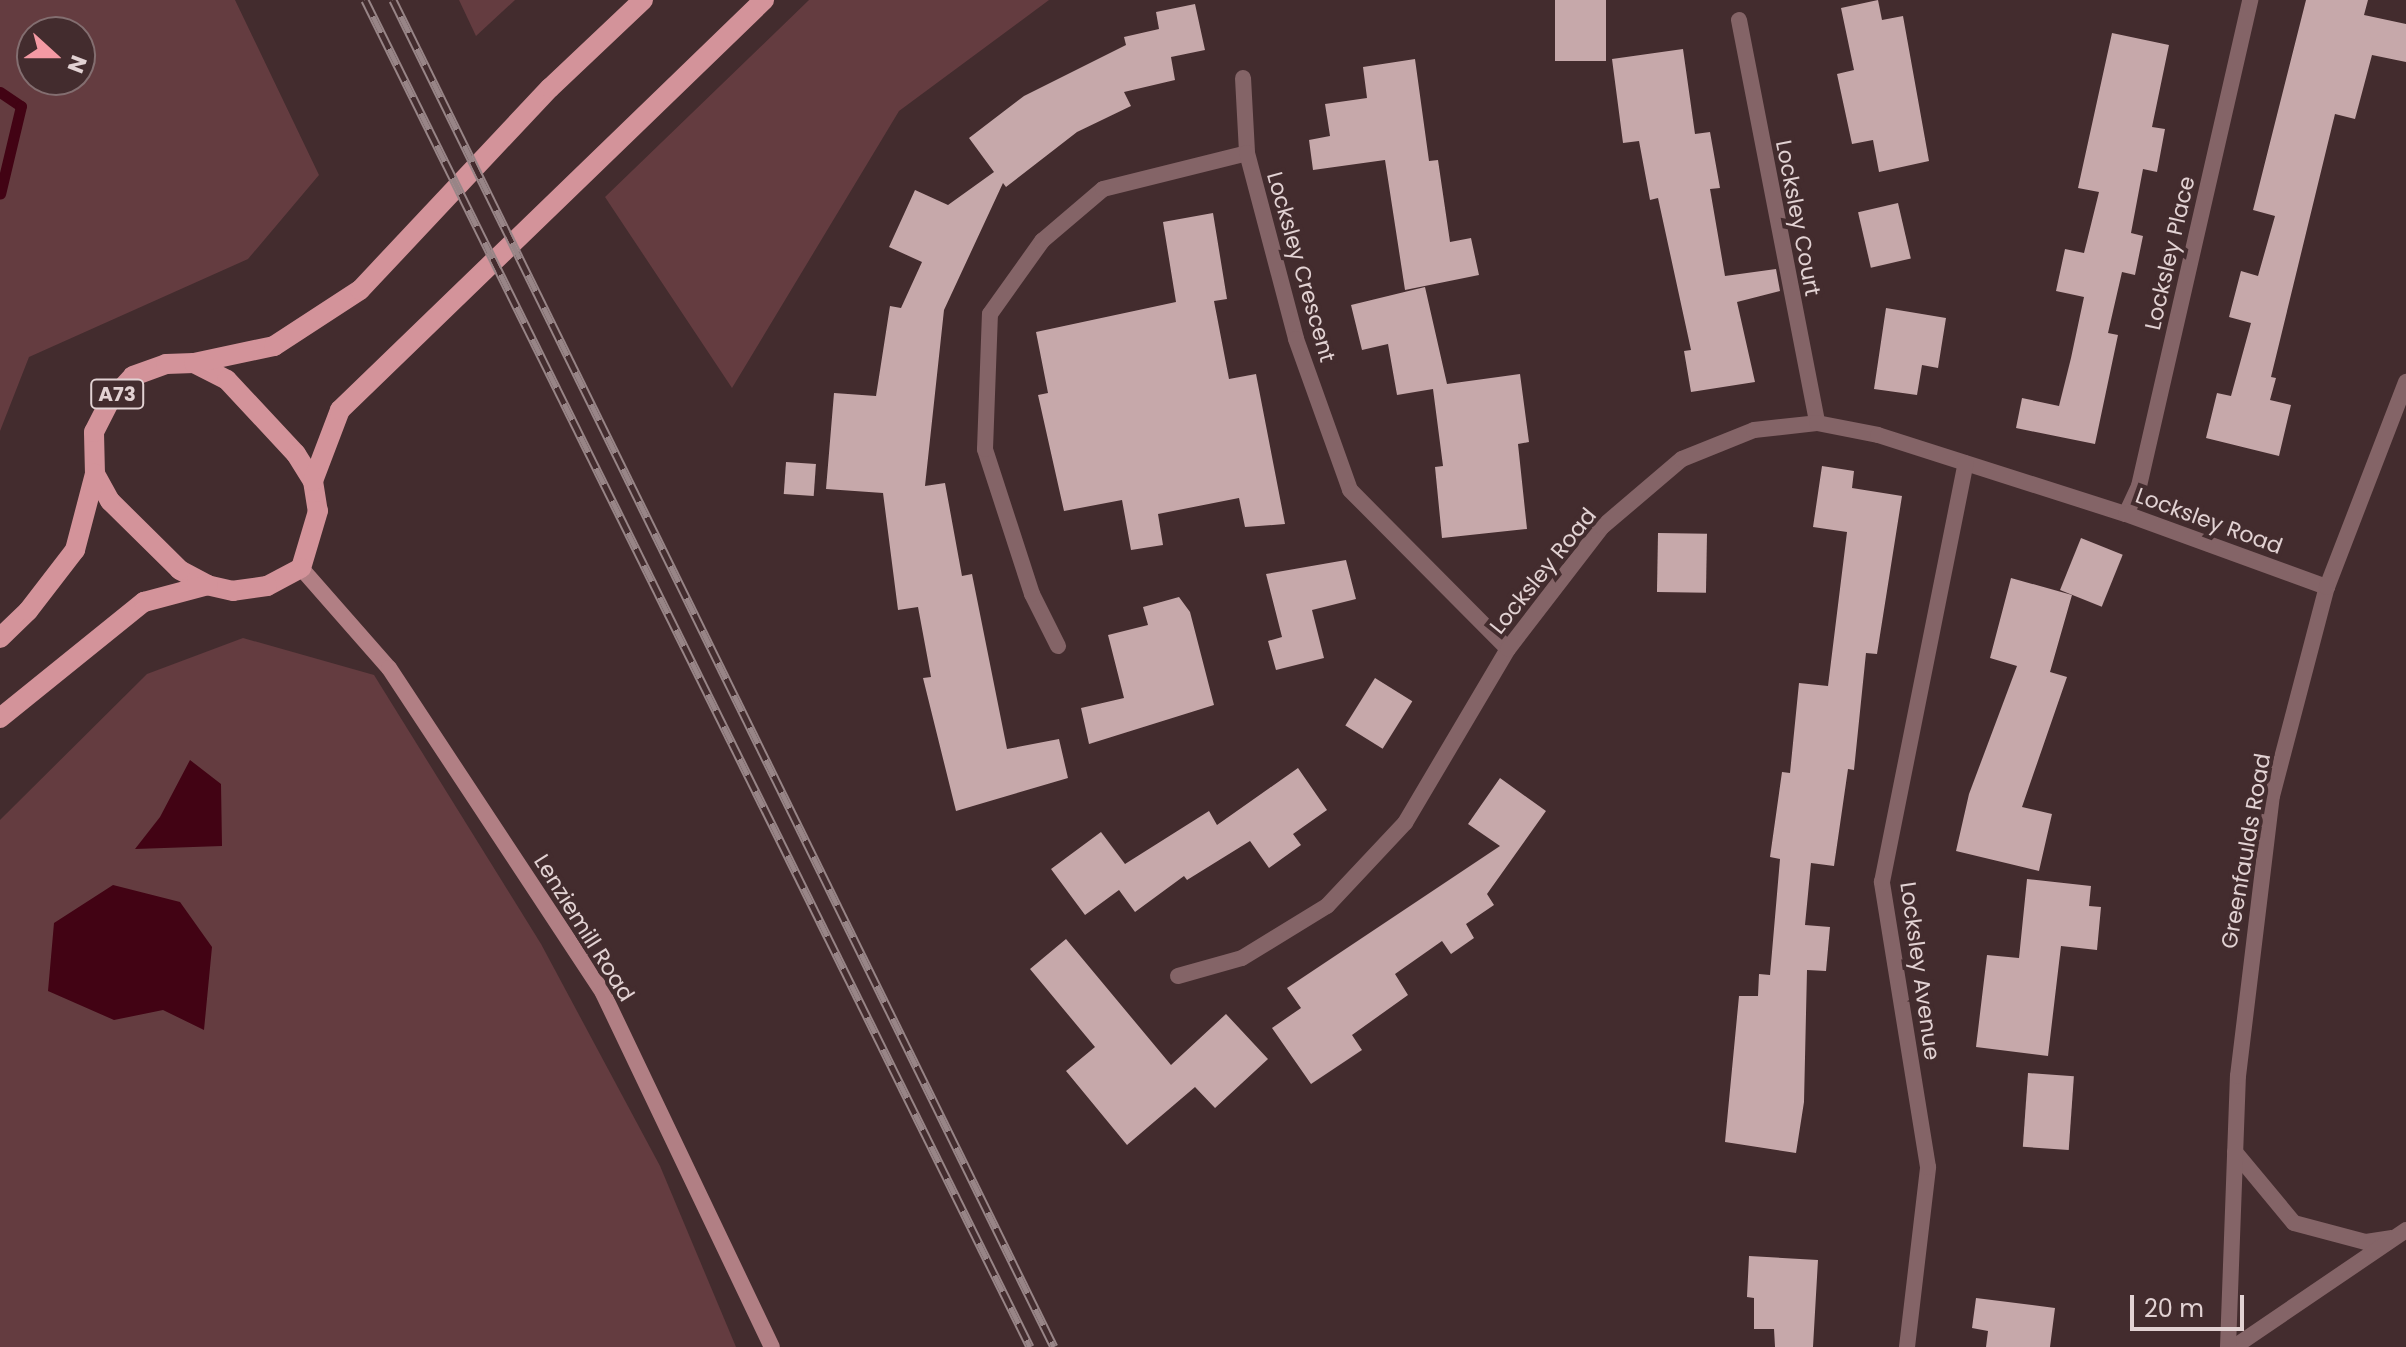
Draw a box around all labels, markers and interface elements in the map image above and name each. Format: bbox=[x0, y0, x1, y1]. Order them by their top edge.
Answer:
north arrow bbox=[16, 16, 96, 96]
text: N bbox=[60, 51, 94, 77]
street label: Locksley Court bbox=[1770, 138, 1826, 298]
street label: Locksley Crescent bbox=[1261, 169, 1341, 365]
street label: Locksley Place bbox=[2139, 174, 2201, 332]
road number: A73 bbox=[89, 378, 145, 410]
street label: Locksley Road bbox=[2132, 482, 2286, 560]
street label: Locksley Road bbox=[1484, 503, 1602, 639]
street label: Greenfaulds Road bbox=[2216, 751, 2276, 951]
street label: Lenziemill Road bbox=[528, 850, 640, 1006]
street label: Locksley Avenue bbox=[1894, 880, 1946, 1062]
scale bar bbox=[2134, 1279, 2248, 1329]
text: 20 m bbox=[2144, 1292, 2204, 1325]

